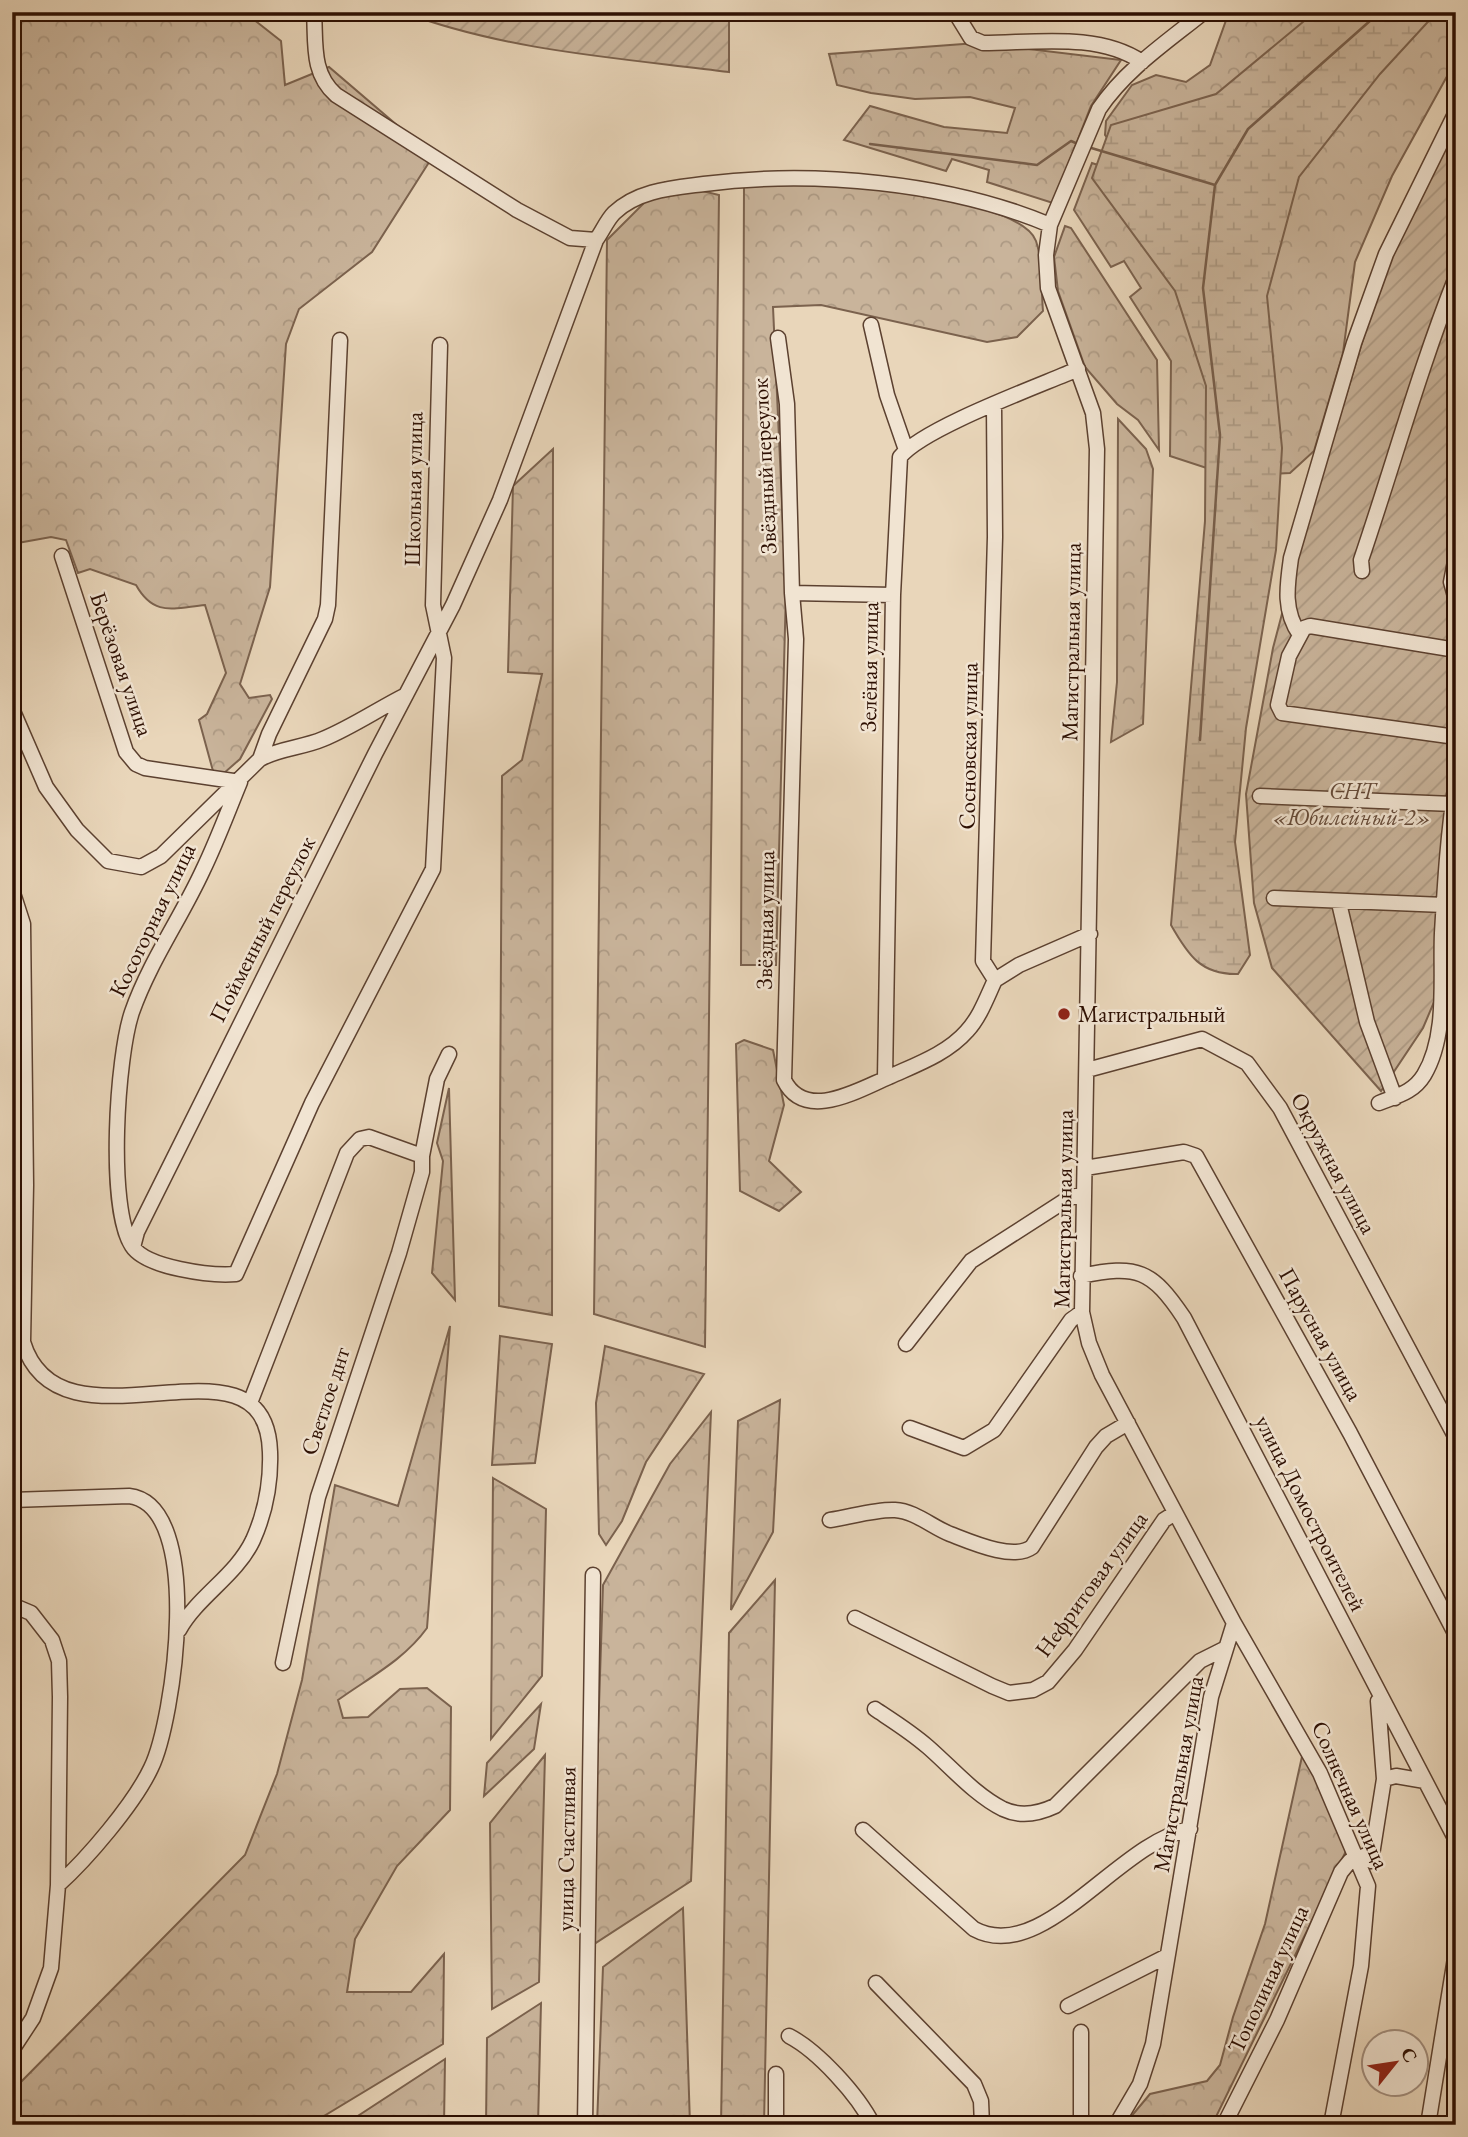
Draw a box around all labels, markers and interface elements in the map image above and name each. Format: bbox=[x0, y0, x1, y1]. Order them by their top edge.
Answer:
street label: Звёздный переулок bbox=[744, 377, 784, 555]
street label: Школьная улица bbox=[397, 410, 429, 567]
street label: Магистральная улица bbox=[1054, 541, 1088, 742]
street label: Берёзовая улица bbox=[83, 588, 161, 741]
street label: Зелёная улица bbox=[853, 601, 885, 732]
street label: Сосновская улица bbox=[952, 661, 984, 830]
park label: СНТ «Юбилейный-2» bbox=[1273, 776, 1431, 832]
street label: Пойменный переулок bbox=[202, 831, 322, 1027]
street label: Косогорная улица bbox=[102, 837, 203, 1002]
street label: Звёздная улица bbox=[749, 849, 781, 990]
place label: Магистральный bbox=[1078, 999, 1225, 1029]
marker: Магистральный bbox=[1056, 1006, 1072, 1022]
street label: Окружная улица bbox=[1284, 1087, 1384, 1240]
street label: Магистральная улица bbox=[1046, 1108, 1080, 1309]
street label: Парусная улица bbox=[1272, 1262, 1370, 1407]
street label: Светлое днт bbox=[293, 1343, 357, 1459]
street label: улица Домостроителей bbox=[1249, 1410, 1373, 1616]
street label: Нефритовая улица bbox=[1028, 1504, 1155, 1663]
street label: Магистральная улица bbox=[1146, 1673, 1210, 1875]
street label: Солнечная улица bbox=[1305, 1716, 1397, 1875]
street label: улица Счастливая bbox=[550, 1766, 582, 1932]
street label: Тополиная улица bbox=[1221, 1900, 1316, 2058]
north arrow bbox=[1360, 2028, 1430, 2098]
text: С bbox=[1395, 2043, 1423, 2067]

